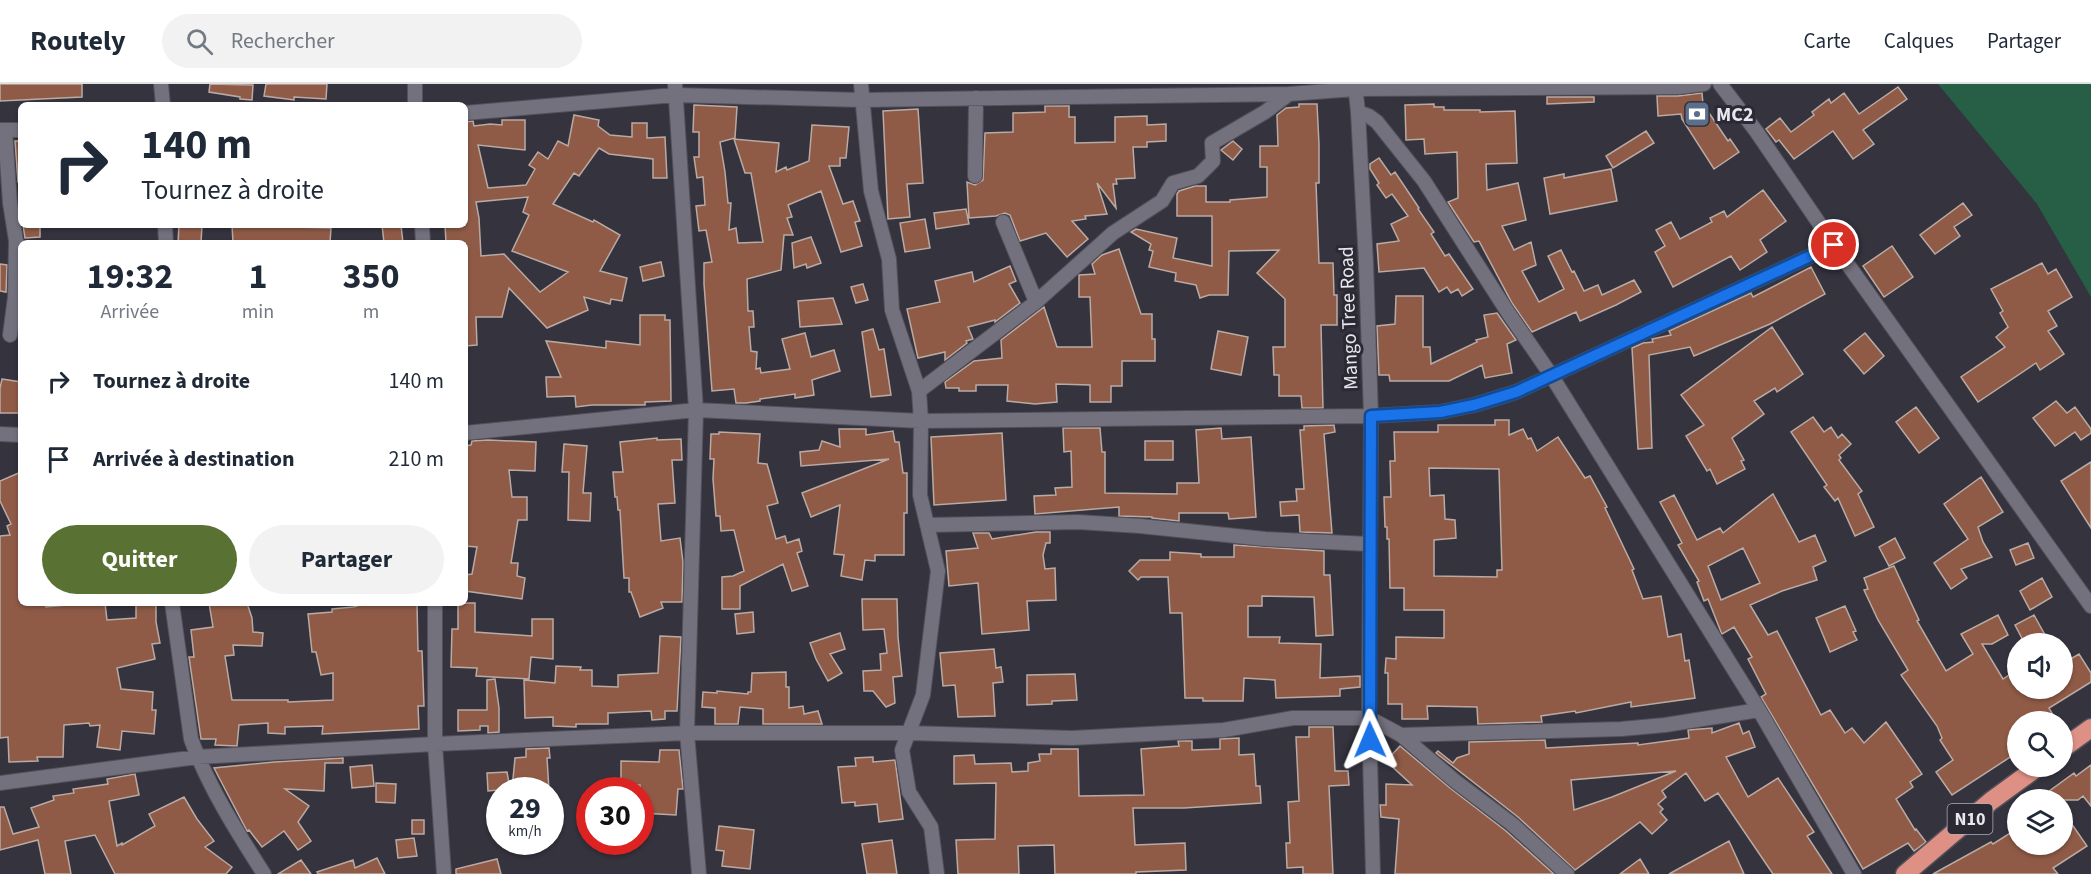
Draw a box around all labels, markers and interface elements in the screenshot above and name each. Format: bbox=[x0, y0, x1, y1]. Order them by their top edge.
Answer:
search box bbox=[162, 14, 582, 68]
text: Routely bbox=[30, 21, 126, 61]
icon: search bbox=[183, 25, 216, 58]
text: Rechercher bbox=[231, 25, 335, 57]
text: Carte bbox=[1804, 26, 1851, 56]
text: Calques bbox=[1884, 26, 1954, 56]
text: Partager bbox=[1987, 26, 2061, 56]
bank icon: MC2 bbox=[1682, 99, 1712, 129]
place label: MC2 bbox=[1716, 101, 1753, 129]
text: 140 m bbox=[141, 115, 252, 175]
icon: right bbox=[42, 126, 120, 204]
text: Tournez à droite bbox=[141, 171, 324, 210]
pin bbox=[1808, 219, 1859, 270]
icon: arrive bbox=[1817, 228, 1850, 261]
street label: Mango Tree Road bbox=[1333, 246, 1365, 390]
text: 19:32 bbox=[86, 251, 173, 302]
text: 1 bbox=[248, 251, 267, 302]
text: 350 bbox=[343, 251, 400, 302]
text: Arrivée bbox=[100, 298, 159, 326]
text: min bbox=[242, 298, 274, 326]
text: m bbox=[363, 298, 379, 326]
icon: right bbox=[42, 365, 75, 398]
text: Tournez à droite bbox=[93, 365, 250, 397]
text: 140 m bbox=[389, 365, 444, 397]
icon: arrive bbox=[42, 443, 75, 476]
text: Arrivée à destination bbox=[93, 443, 295, 475]
text: 210 m bbox=[389, 443, 444, 475]
button: Quitter bbox=[42, 525, 237, 594]
button: Partager bbox=[249, 525, 444, 594]
map controls bbox=[2007, 633, 2073, 855]
button: sound bbox=[2007, 633, 2073, 699]
position arrow bbox=[1338, 708, 1402, 772]
button: search bbox=[2007, 711, 2073, 777]
speed limit sign: 30 bbox=[576, 777, 654, 855]
text: 29 bbox=[509, 787, 541, 830]
button: layers bbox=[2007, 789, 2073, 855]
road number: N10 bbox=[1948, 804, 1992, 834]
text: km/h bbox=[508, 821, 542, 842]

